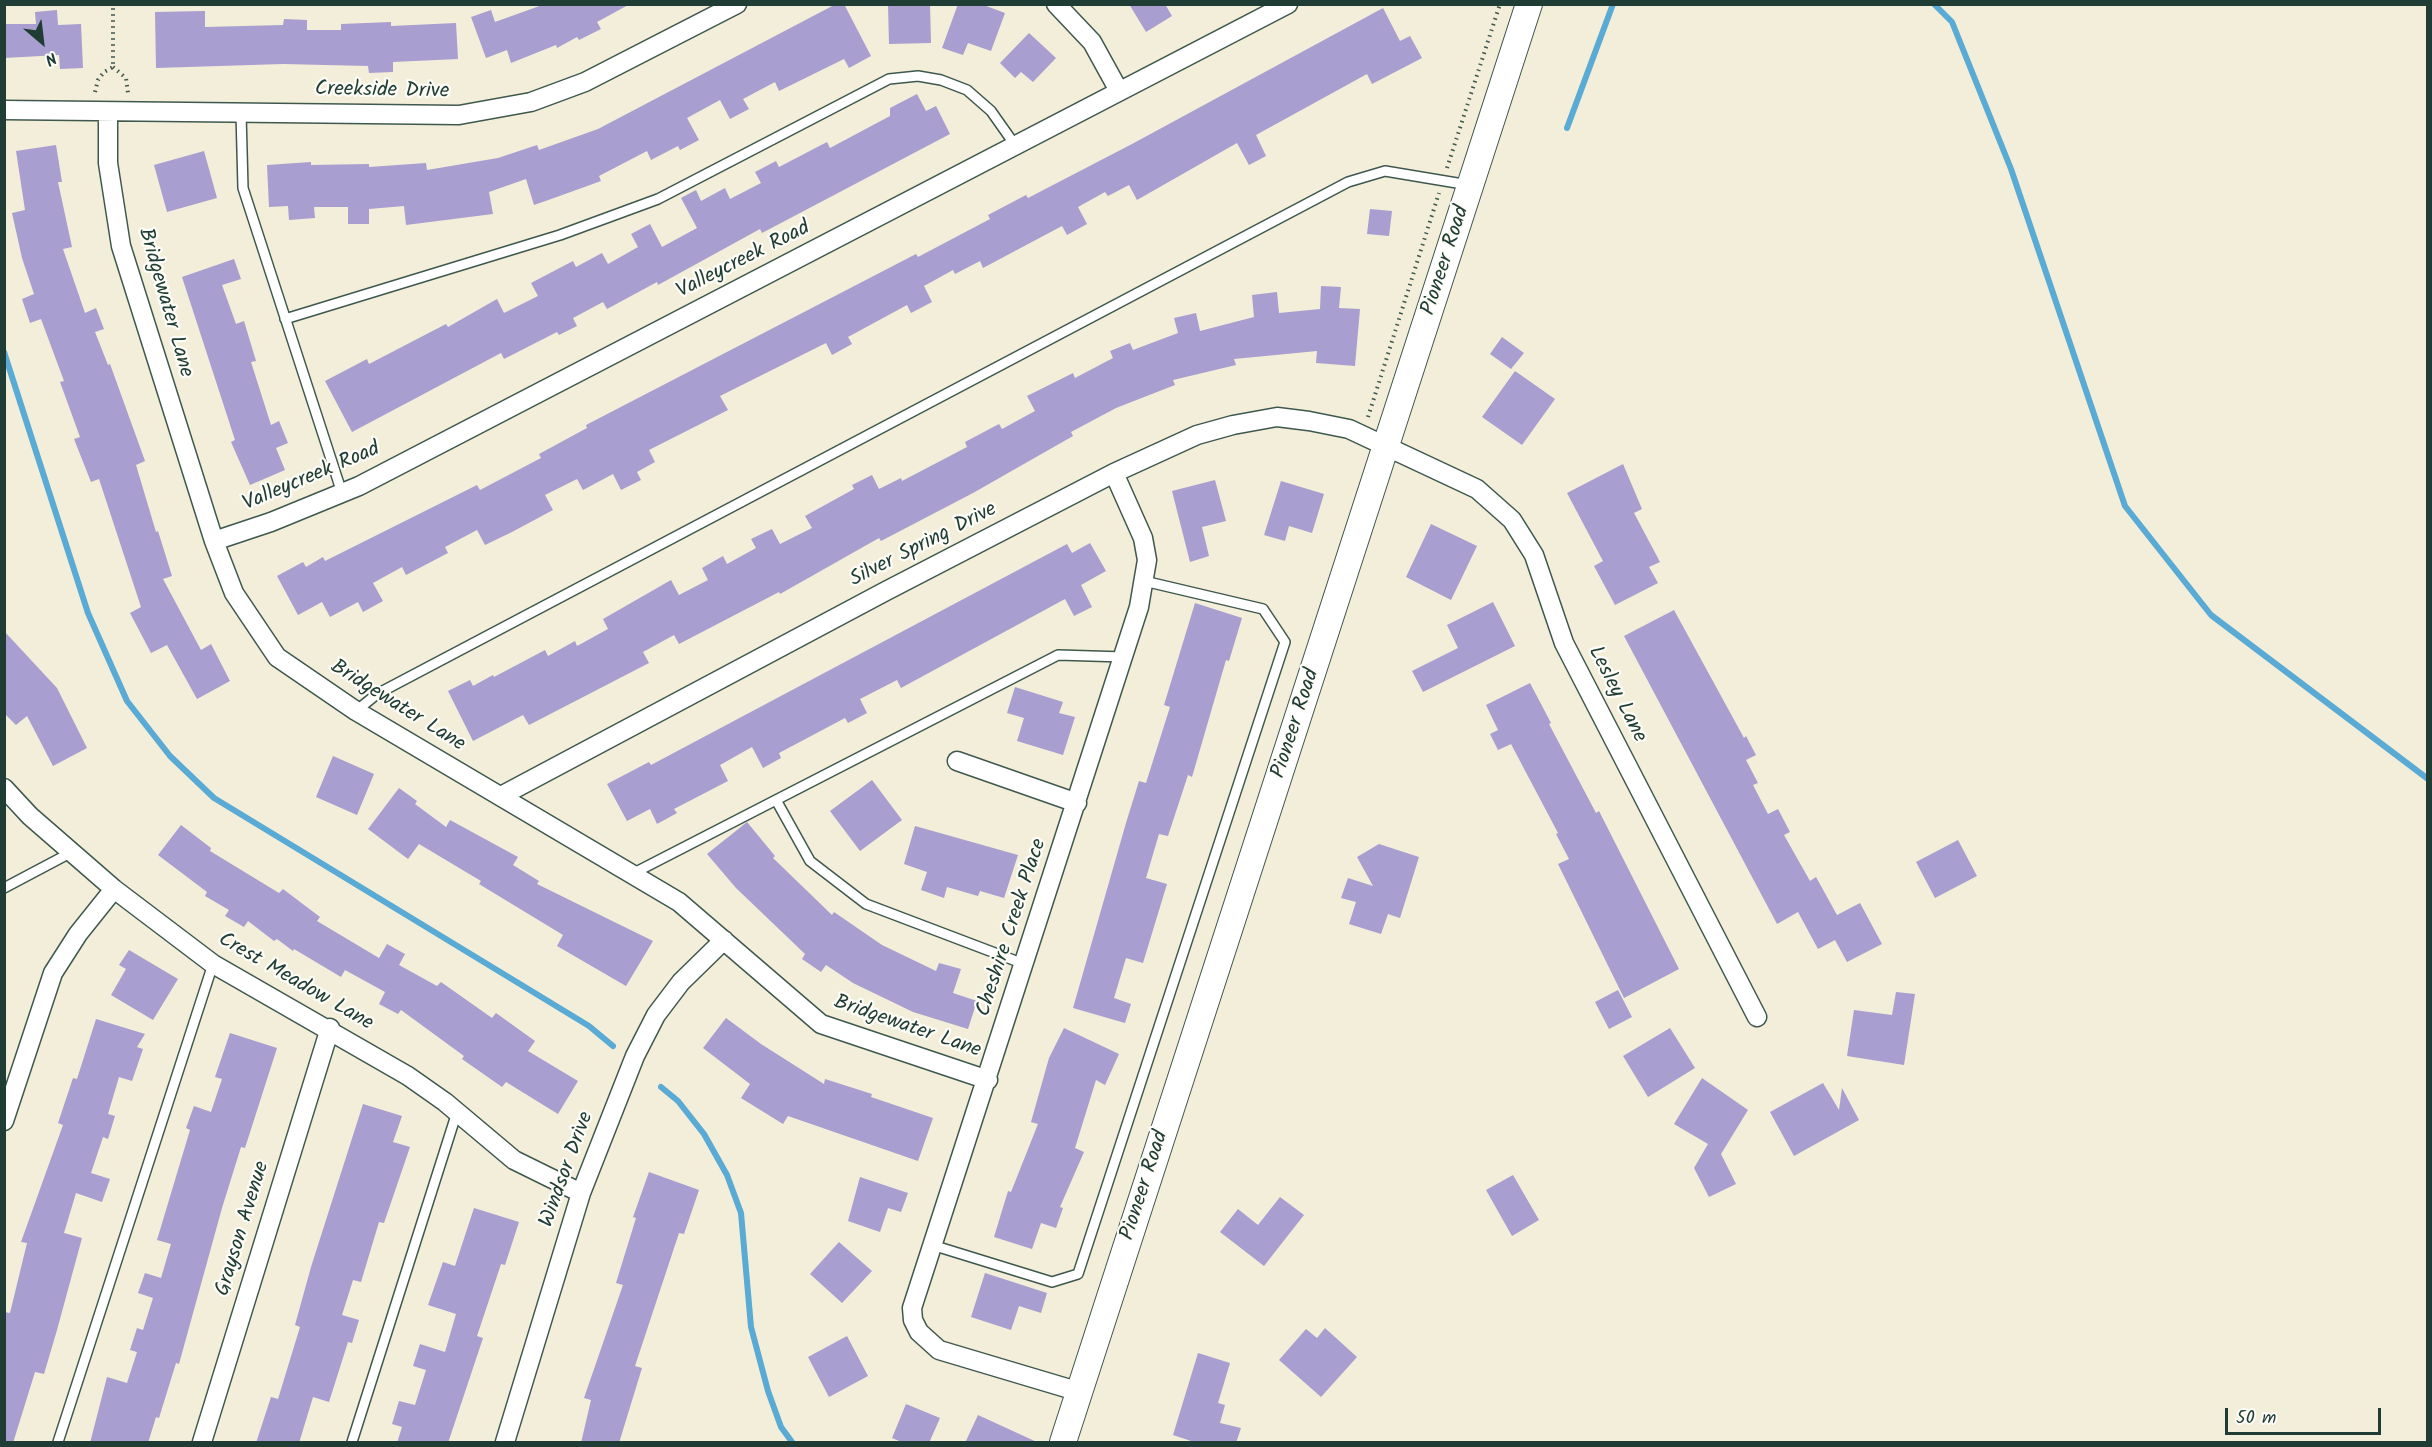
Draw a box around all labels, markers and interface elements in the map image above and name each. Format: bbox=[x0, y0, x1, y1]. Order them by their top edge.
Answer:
north arrow bbox=[12, 12, 72, 72]
text: N bbox=[40, 45, 61, 72]
street label: Creekside Drive bbox=[315, 78, 449, 106]
street label: Pioneer Road bbox=[1417, 203, 1477, 319]
street label: Valleycreek Road bbox=[673, 217, 815, 305]
street label: Bridgewater Lane bbox=[131, 225, 197, 381]
street label: Valleycreek Road bbox=[240, 438, 384, 518]
street label: Silver Spring Drive bbox=[846, 498, 1002, 594]
street label: Lesley Lane bbox=[1581, 643, 1651, 747]
street label: Bridgewater Lane bbox=[325, 655, 469, 759]
street label: Pioneer Road bbox=[1267, 666, 1327, 782]
street label: Cheshire Creek Place bbox=[972, 836, 1054, 1020]
street label: Crest Meadow Lane bbox=[213, 928, 377, 1038]
street label: Bridgewater Lane bbox=[830, 991, 984, 1065]
street label: Windsor Drive bbox=[536, 1109, 600, 1231]
street label: Pioneer Road bbox=[1116, 1128, 1176, 1244]
street label: Grayson Avenue bbox=[212, 1159, 276, 1299]
scale bar bbox=[2228, 1396, 2384, 1434]
text: 50 m bbox=[2236, 1404, 2276, 1433]

